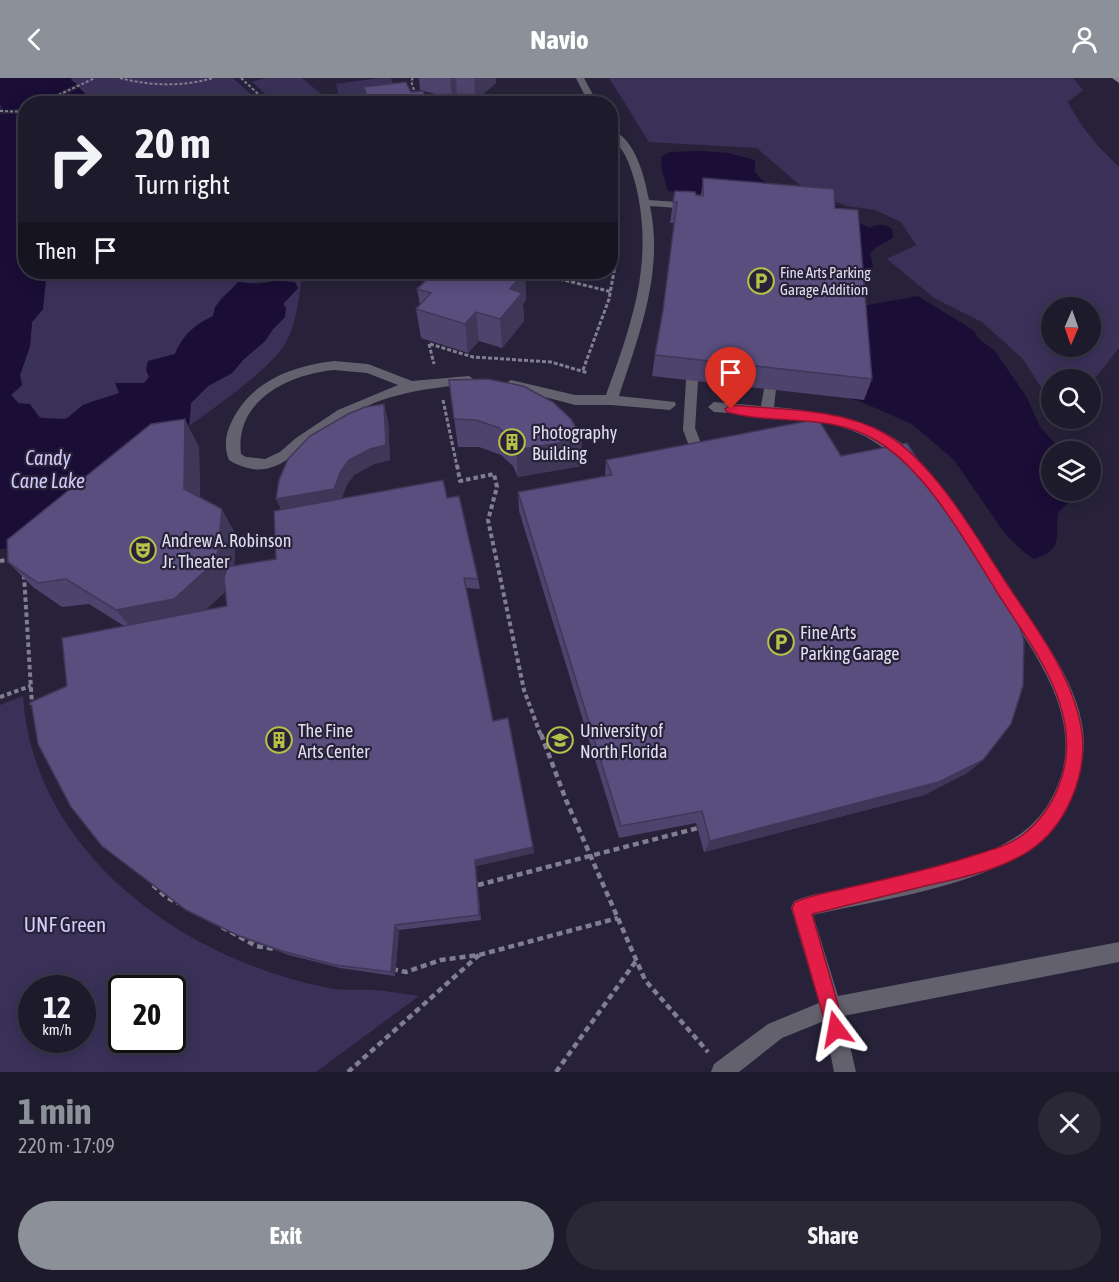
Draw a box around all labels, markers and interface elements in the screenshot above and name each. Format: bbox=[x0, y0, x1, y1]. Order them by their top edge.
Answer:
icon: back bbox=[18, 23, 51, 56]
icon: person bbox=[1068, 23, 1101, 56]
text: Navio bbox=[530, 24, 589, 55]
text: 20 m bbox=[135, 119, 210, 167]
icon: right bbox=[36, 120, 114, 198]
text: Turn right bbox=[135, 169, 230, 200]
icon: arrive bbox=[89, 234, 122, 267]
text: Then bbox=[36, 238, 77, 264]
place label: Fine Arts Parking Garage Addition bbox=[780, 264, 871, 298]
parking icon: Fine Arts Parking Garage Addition bbox=[746, 266, 776, 296]
north arrow bbox=[1041, 297, 1101, 357]
map controls bbox=[1041, 297, 1101, 501]
pin bbox=[705, 347, 756, 409]
icon: arrive bbox=[714, 356, 747, 389]
button: search bbox=[1041, 369, 1101, 429]
place label: Photography Building bbox=[532, 422, 617, 464]
building icon: Photography Building bbox=[497, 427, 527, 457]
button: layers bbox=[1041, 441, 1101, 501]
water label: Candy Cane Lake bbox=[11, 446, 85, 492]
place label: Andrew A. Robinson Jr. Theater bbox=[162, 530, 292, 572]
theatre icon: Andrew A. Robinson Jr. Theater bbox=[128, 535, 158, 565]
place label: Fine Arts Parking Garage bbox=[800, 622, 899, 664]
parking icon: Fine Arts Parking Garage bbox=[766, 627, 796, 657]
place label: The Fine Arts Center bbox=[298, 720, 370, 762]
place label: University of North Florida bbox=[580, 720, 667, 762]
building icon: The Fine Arts Center bbox=[264, 725, 294, 755]
school or university icon: University of North Florida bbox=[545, 725, 575, 755]
park label: UNF Green bbox=[24, 912, 106, 936]
speed limit sign: 20 bbox=[108, 975, 186, 1053]
text: 12 bbox=[43, 990, 71, 1024]
position arrow bbox=[804, 997, 868, 1061]
text: km/h bbox=[42, 1021, 72, 1038]
text: 1 min bbox=[18, 1090, 92, 1132]
button: close bbox=[1038, 1092, 1101, 1155]
text: 220 m · 17:09 bbox=[18, 1134, 115, 1157]
button: Exit bbox=[18, 1201, 554, 1270]
button: Share bbox=[566, 1201, 1101, 1270]

